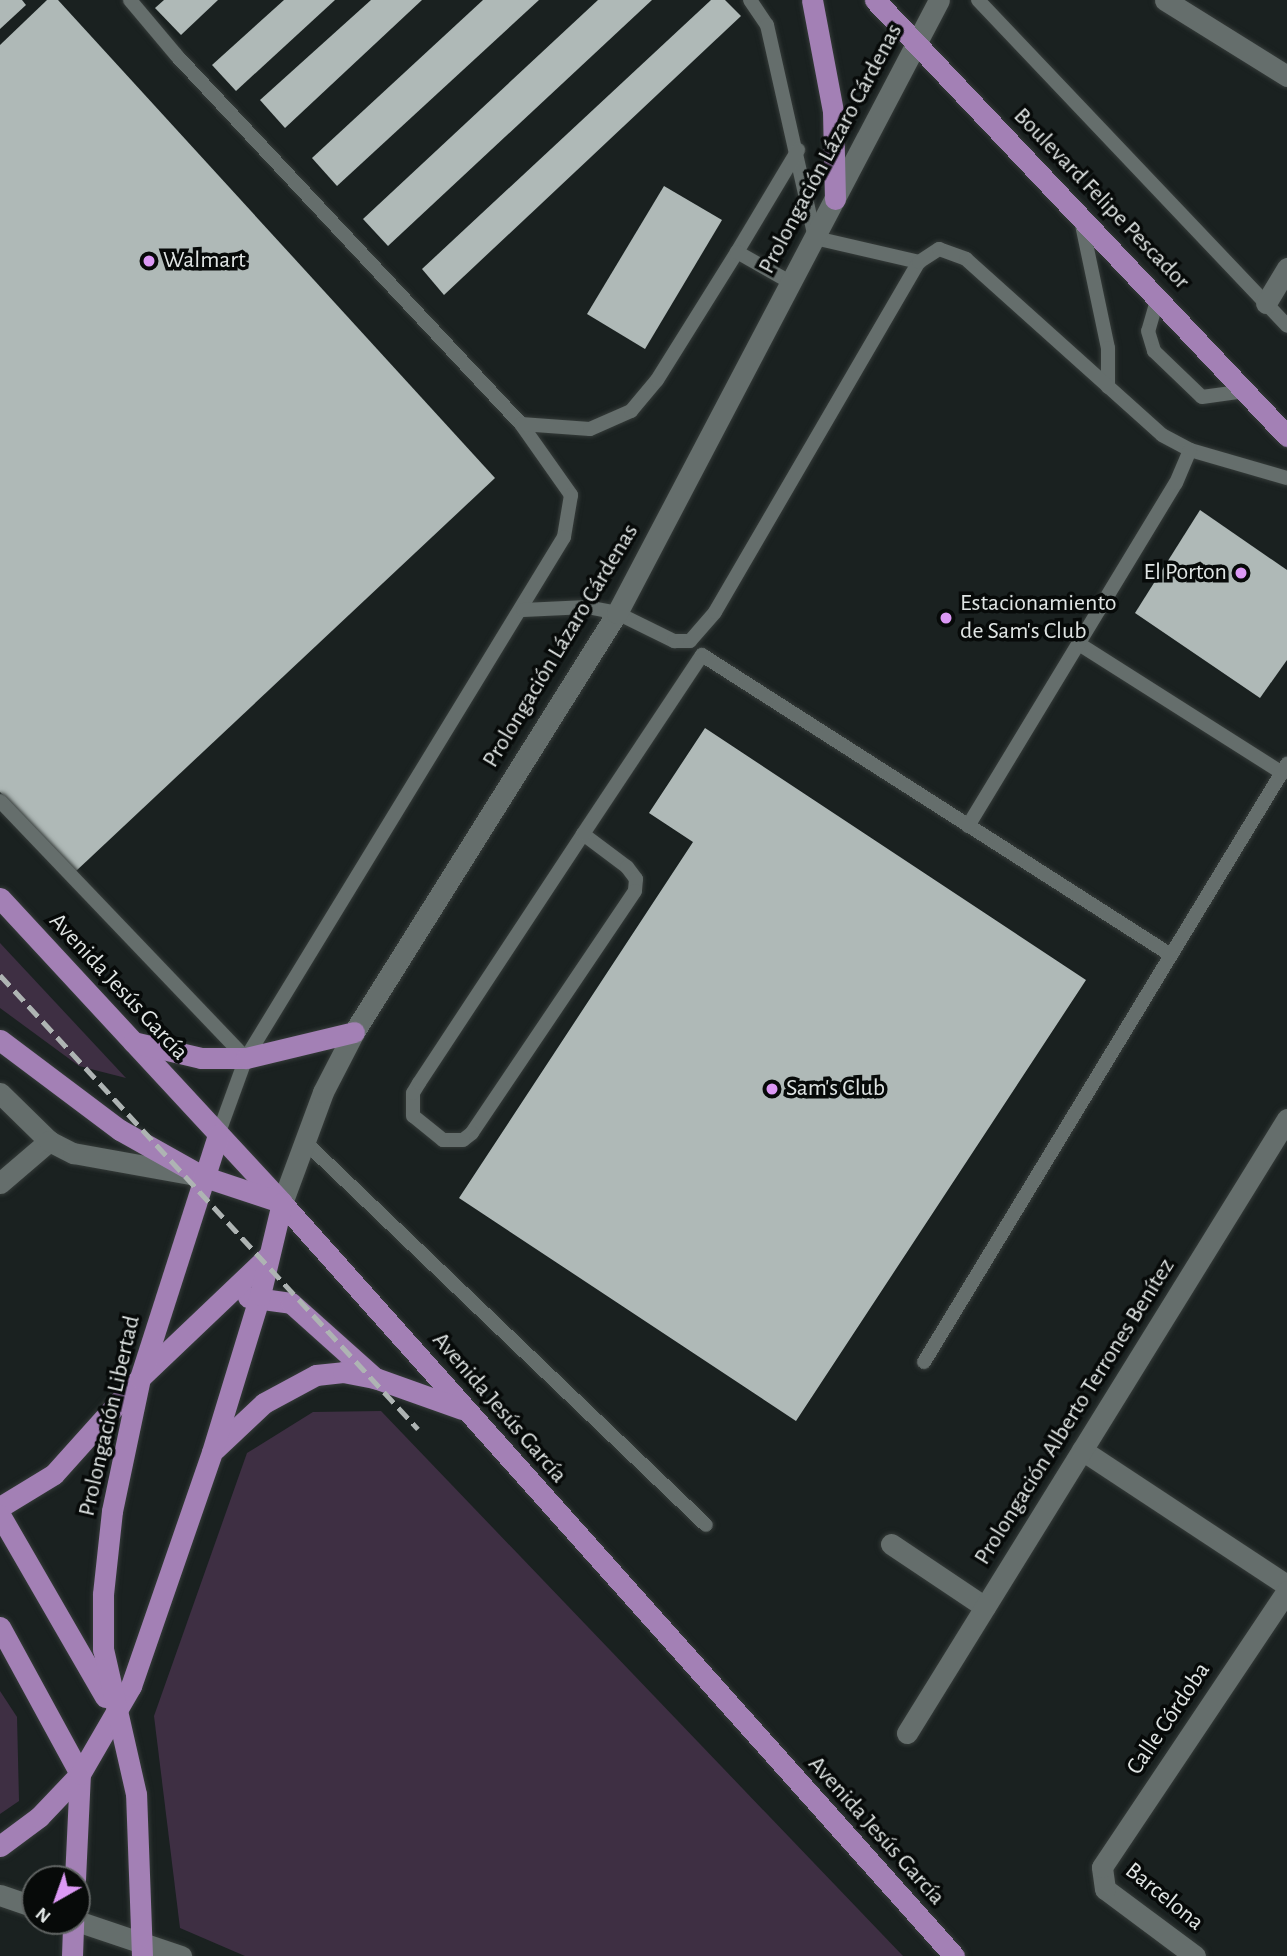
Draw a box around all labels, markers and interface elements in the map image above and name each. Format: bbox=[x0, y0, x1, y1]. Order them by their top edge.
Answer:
street label: Prolongación Lázaro Cárdenas bbox=[753, 19, 909, 279]
street label: Boulevard Felipe Pescador bbox=[1007, 102, 1195, 296]
place label: Walmart bbox=[163, 247, 246, 275]
marker: Walmart bbox=[141, 253, 157, 269]
street label: Prolongación Lázaro Cárdenas bbox=[477, 519, 645, 773]
place label: El Porton bbox=[1144, 559, 1227, 587]
marker: El Porton bbox=[1233, 565, 1249, 581]
place label: Estacionamiento de Sam's Club bbox=[960, 590, 1117, 646]
marker: Estacionamiento de Sam's Club bbox=[938, 610, 954, 626]
street label: Avenida Jesús García bbox=[42, 907, 194, 1067]
place label: Sam's Club bbox=[786, 1075, 885, 1103]
marker: Sam's Club bbox=[764, 1081, 780, 1097]
street label: Prolongación Alberto Terrones Benítez bbox=[969, 1254, 1181, 1570]
street label: Prolongación Libertad bbox=[73, 1313, 147, 1519]
street label: Avenida Jesús García bbox=[426, 1327, 572, 1489]
street label: Calle Córdoba bbox=[1121, 1657, 1217, 1781]
street label: Avenida Jesús García bbox=[801, 1750, 951, 1912]
street label: Barcelona bbox=[1119, 1857, 1209, 1937]
north arrow bbox=[21, 1865, 91, 1935]
text: N bbox=[32, 1903, 55, 1926]

